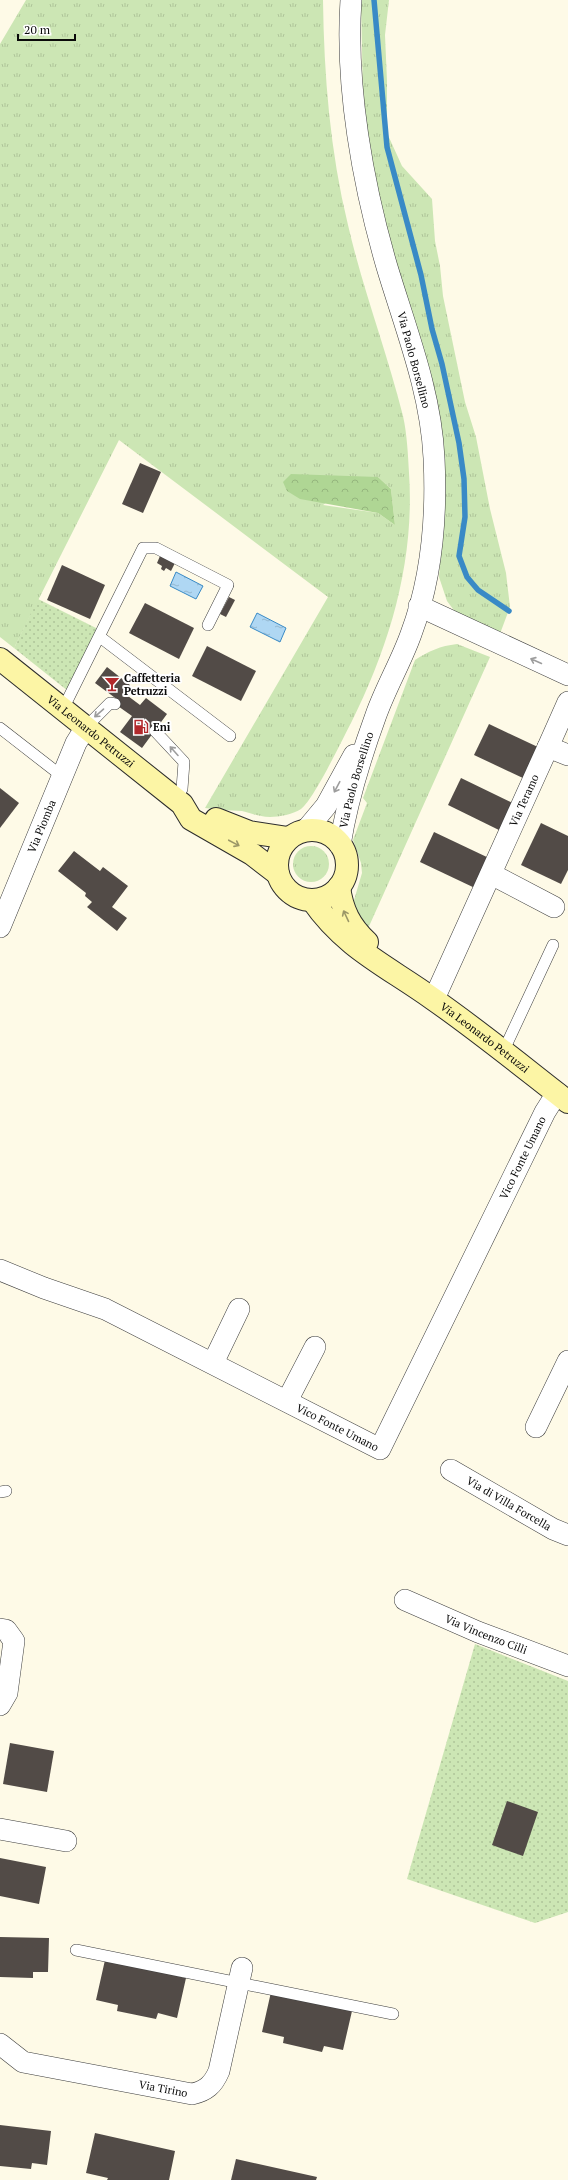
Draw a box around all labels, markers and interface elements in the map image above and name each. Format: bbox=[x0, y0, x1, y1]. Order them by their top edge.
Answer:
scale bar bbox=[18, 16, 75, 42]
text: 20 m bbox=[24, 22, 51, 37]
street label: Via Paolo Borsellino bbox=[394, 310, 434, 410]
one-way arrow bbox=[531, 657, 543, 664]
place label: Caffetteria Petruzzi bbox=[124, 671, 180, 698]
bar icon: Caffetteria Petruzzi bbox=[103, 675, 121, 693]
street label: Via Leonardo Petruzzi bbox=[44, 692, 137, 770]
one-way arrow bbox=[95, 708, 105, 717]
fuel station icon: Eni bbox=[132, 718, 150, 736]
place label: Eni bbox=[153, 720, 171, 734]
street label: Via Paolo Borsellino bbox=[336, 730, 376, 829]
one-way arrow bbox=[169, 746, 178, 757]
street label: Via Teramo bbox=[506, 772, 542, 829]
one-way arrow bbox=[332, 781, 340, 793]
street label: Via Piomba bbox=[24, 797, 59, 855]
one-way arrow bbox=[228, 840, 240, 847]
one-way arrow bbox=[342, 910, 349, 922]
street label: Via Leonardo Petruzzi bbox=[437, 999, 532, 1076]
street label: Vico Fonte Umano bbox=[496, 1114, 549, 1201]
street label: Vico Fonte Umano bbox=[294, 1401, 381, 1454]
street label: Via di Villa Forcella bbox=[464, 1474, 554, 1534]
street label: Via Vincenzo Cilli bbox=[443, 1611, 529, 1657]
street label: Via Tirino bbox=[138, 2077, 189, 2100]

